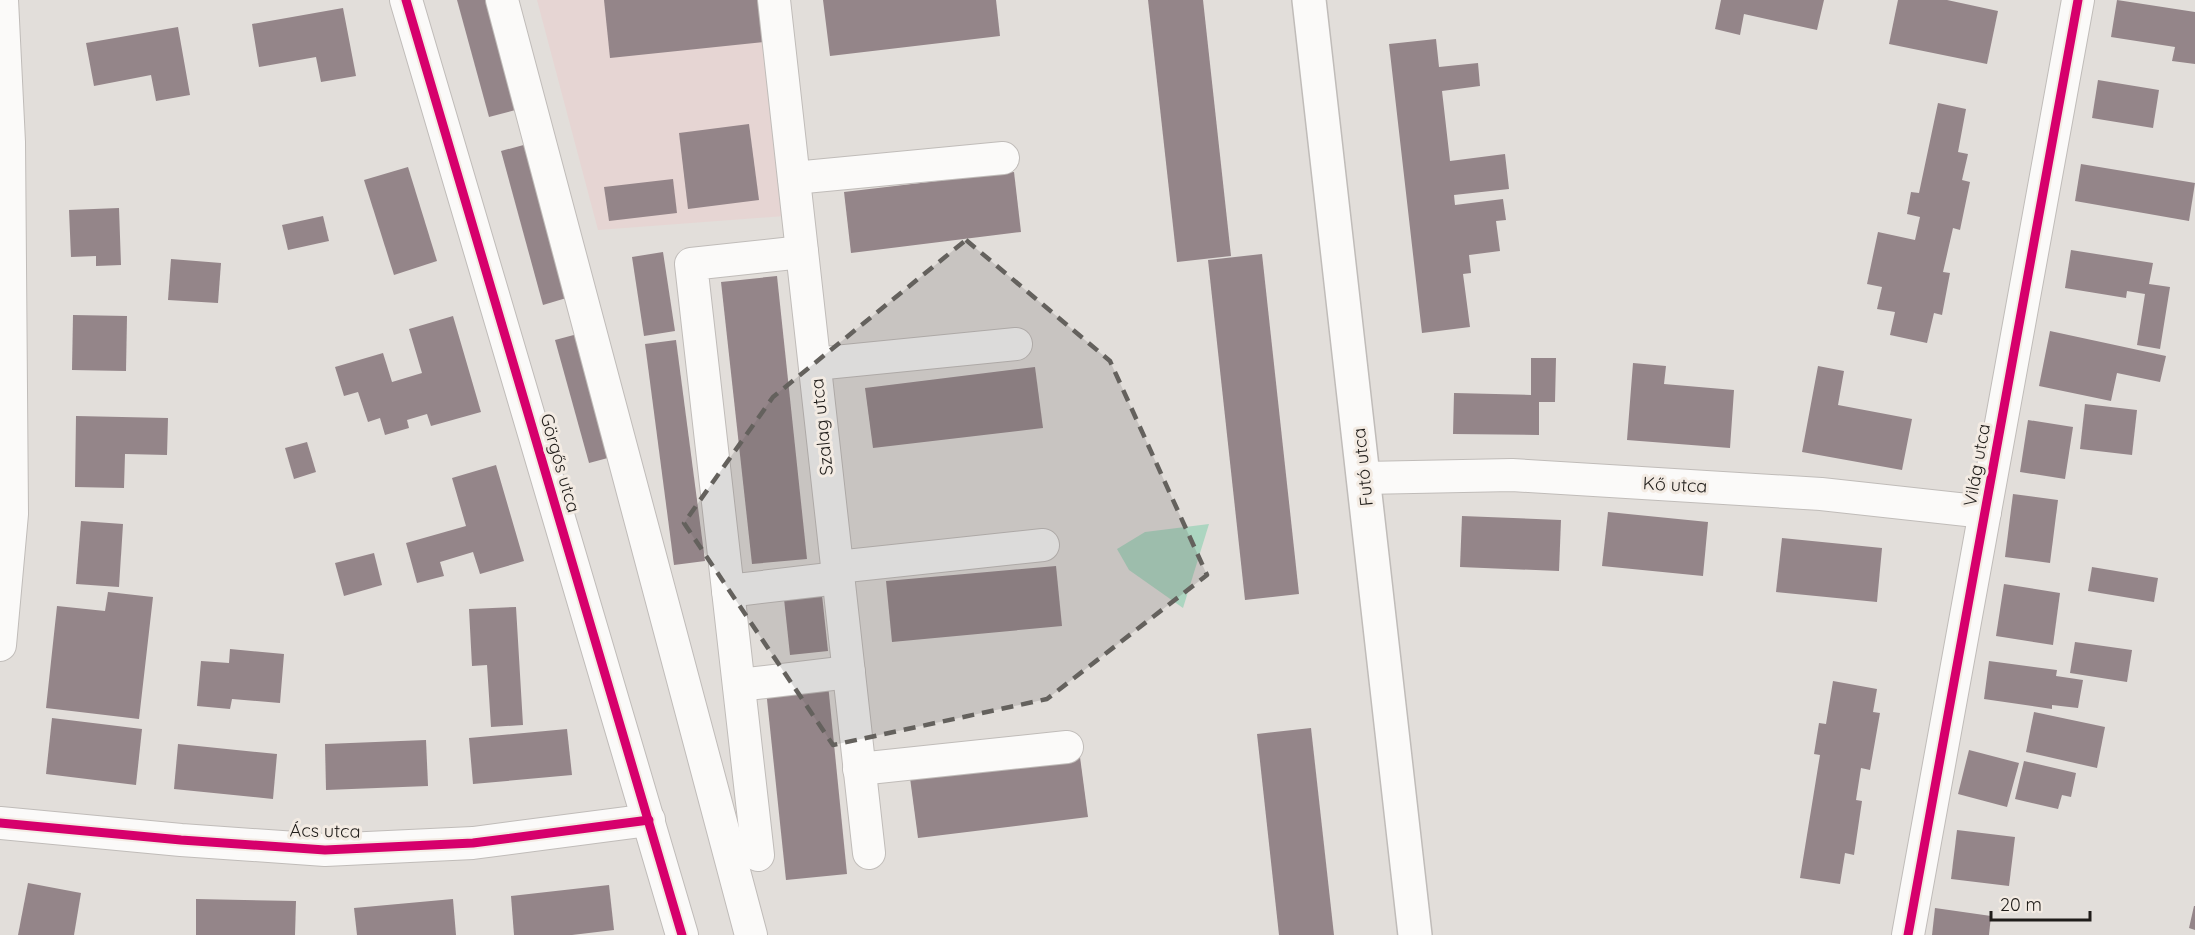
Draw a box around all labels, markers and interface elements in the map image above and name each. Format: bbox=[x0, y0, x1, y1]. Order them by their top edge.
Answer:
street label: Szalag utca bbox=[805, 377, 838, 477]
street label: Görgős utca bbox=[535, 411, 586, 515]
street label: Világ utca bbox=[1958, 422, 1995, 508]
street label: Futó utca bbox=[1347, 427, 1378, 507]
street label: Kő utca bbox=[1642, 471, 1708, 498]
street label: Ács utca bbox=[289, 818, 361, 843]
scale bar bbox=[1991, 884, 2090, 922]
text: 20 m bbox=[2000, 893, 2042, 916]

